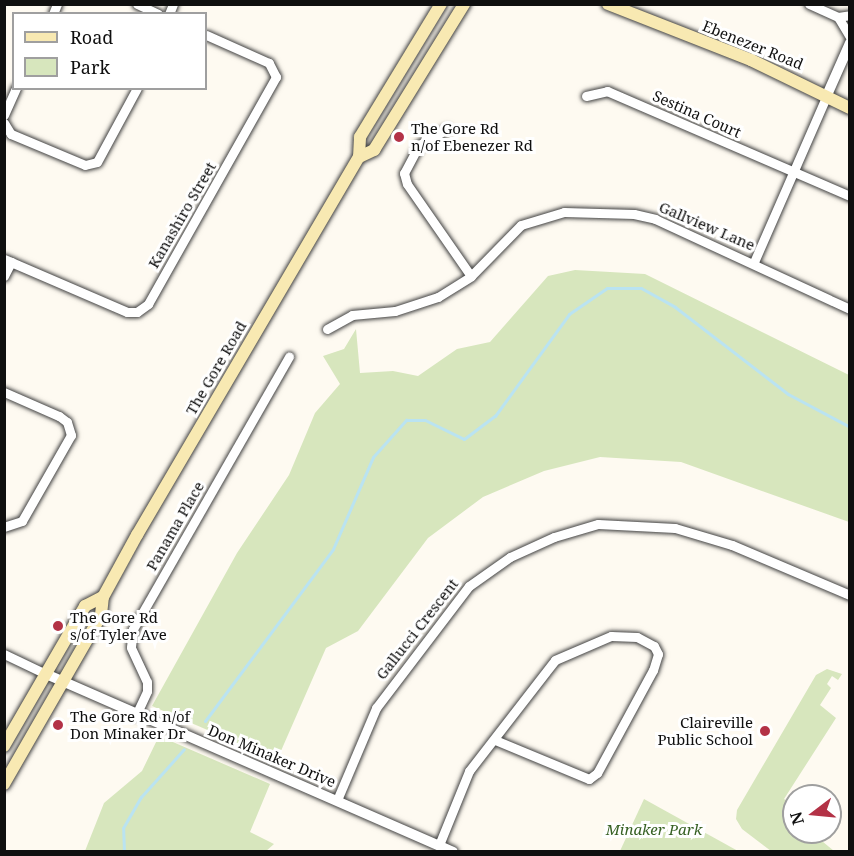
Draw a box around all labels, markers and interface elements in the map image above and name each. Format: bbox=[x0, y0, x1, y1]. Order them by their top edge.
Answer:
legend bbox=[12, 12, 207, 90]
street label: Ebenezer Road bbox=[700, 17, 806, 73]
text: Road bbox=[70, 25, 113, 49]
text: Park bbox=[70, 55, 110, 79]
street label: Sestina Court bbox=[650, 87, 744, 141]
place label: The Gore Rd n/of Ebenezer Rd bbox=[411, 119, 533, 154]
marker: The Gore Rd n/of Ebenezer Rd bbox=[392, 130, 406, 144]
street label: Kanashiro Street bbox=[144, 159, 220, 271]
street label: Gallview Lane bbox=[656, 198, 758, 254]
street label: The Gore Road bbox=[182, 318, 250, 418]
street label: Panama Place bbox=[142, 478, 208, 574]
street label: Gallucci Crescent bbox=[372, 575, 462, 683]
place label: The Gore Rd s/of Tyler Ave bbox=[70, 608, 167, 643]
marker: The Gore Rd s/of Tyler Ave bbox=[51, 619, 65, 633]
place label: The Gore Rd n/of Don Minaker Dr bbox=[70, 707, 190, 742]
place label: Claireville Public School bbox=[657, 713, 753, 748]
marker: The Gore Rd n/of Don Minaker Dr bbox=[51, 718, 65, 732]
street label: Don Minaker Drive bbox=[205, 721, 339, 791]
marker: Claireville Public School bbox=[758, 724, 772, 738]
north arrow bbox=[782, 784, 842, 844]
text: N bbox=[784, 809, 809, 828]
park label: Minaker Park bbox=[606, 821, 702, 839]

